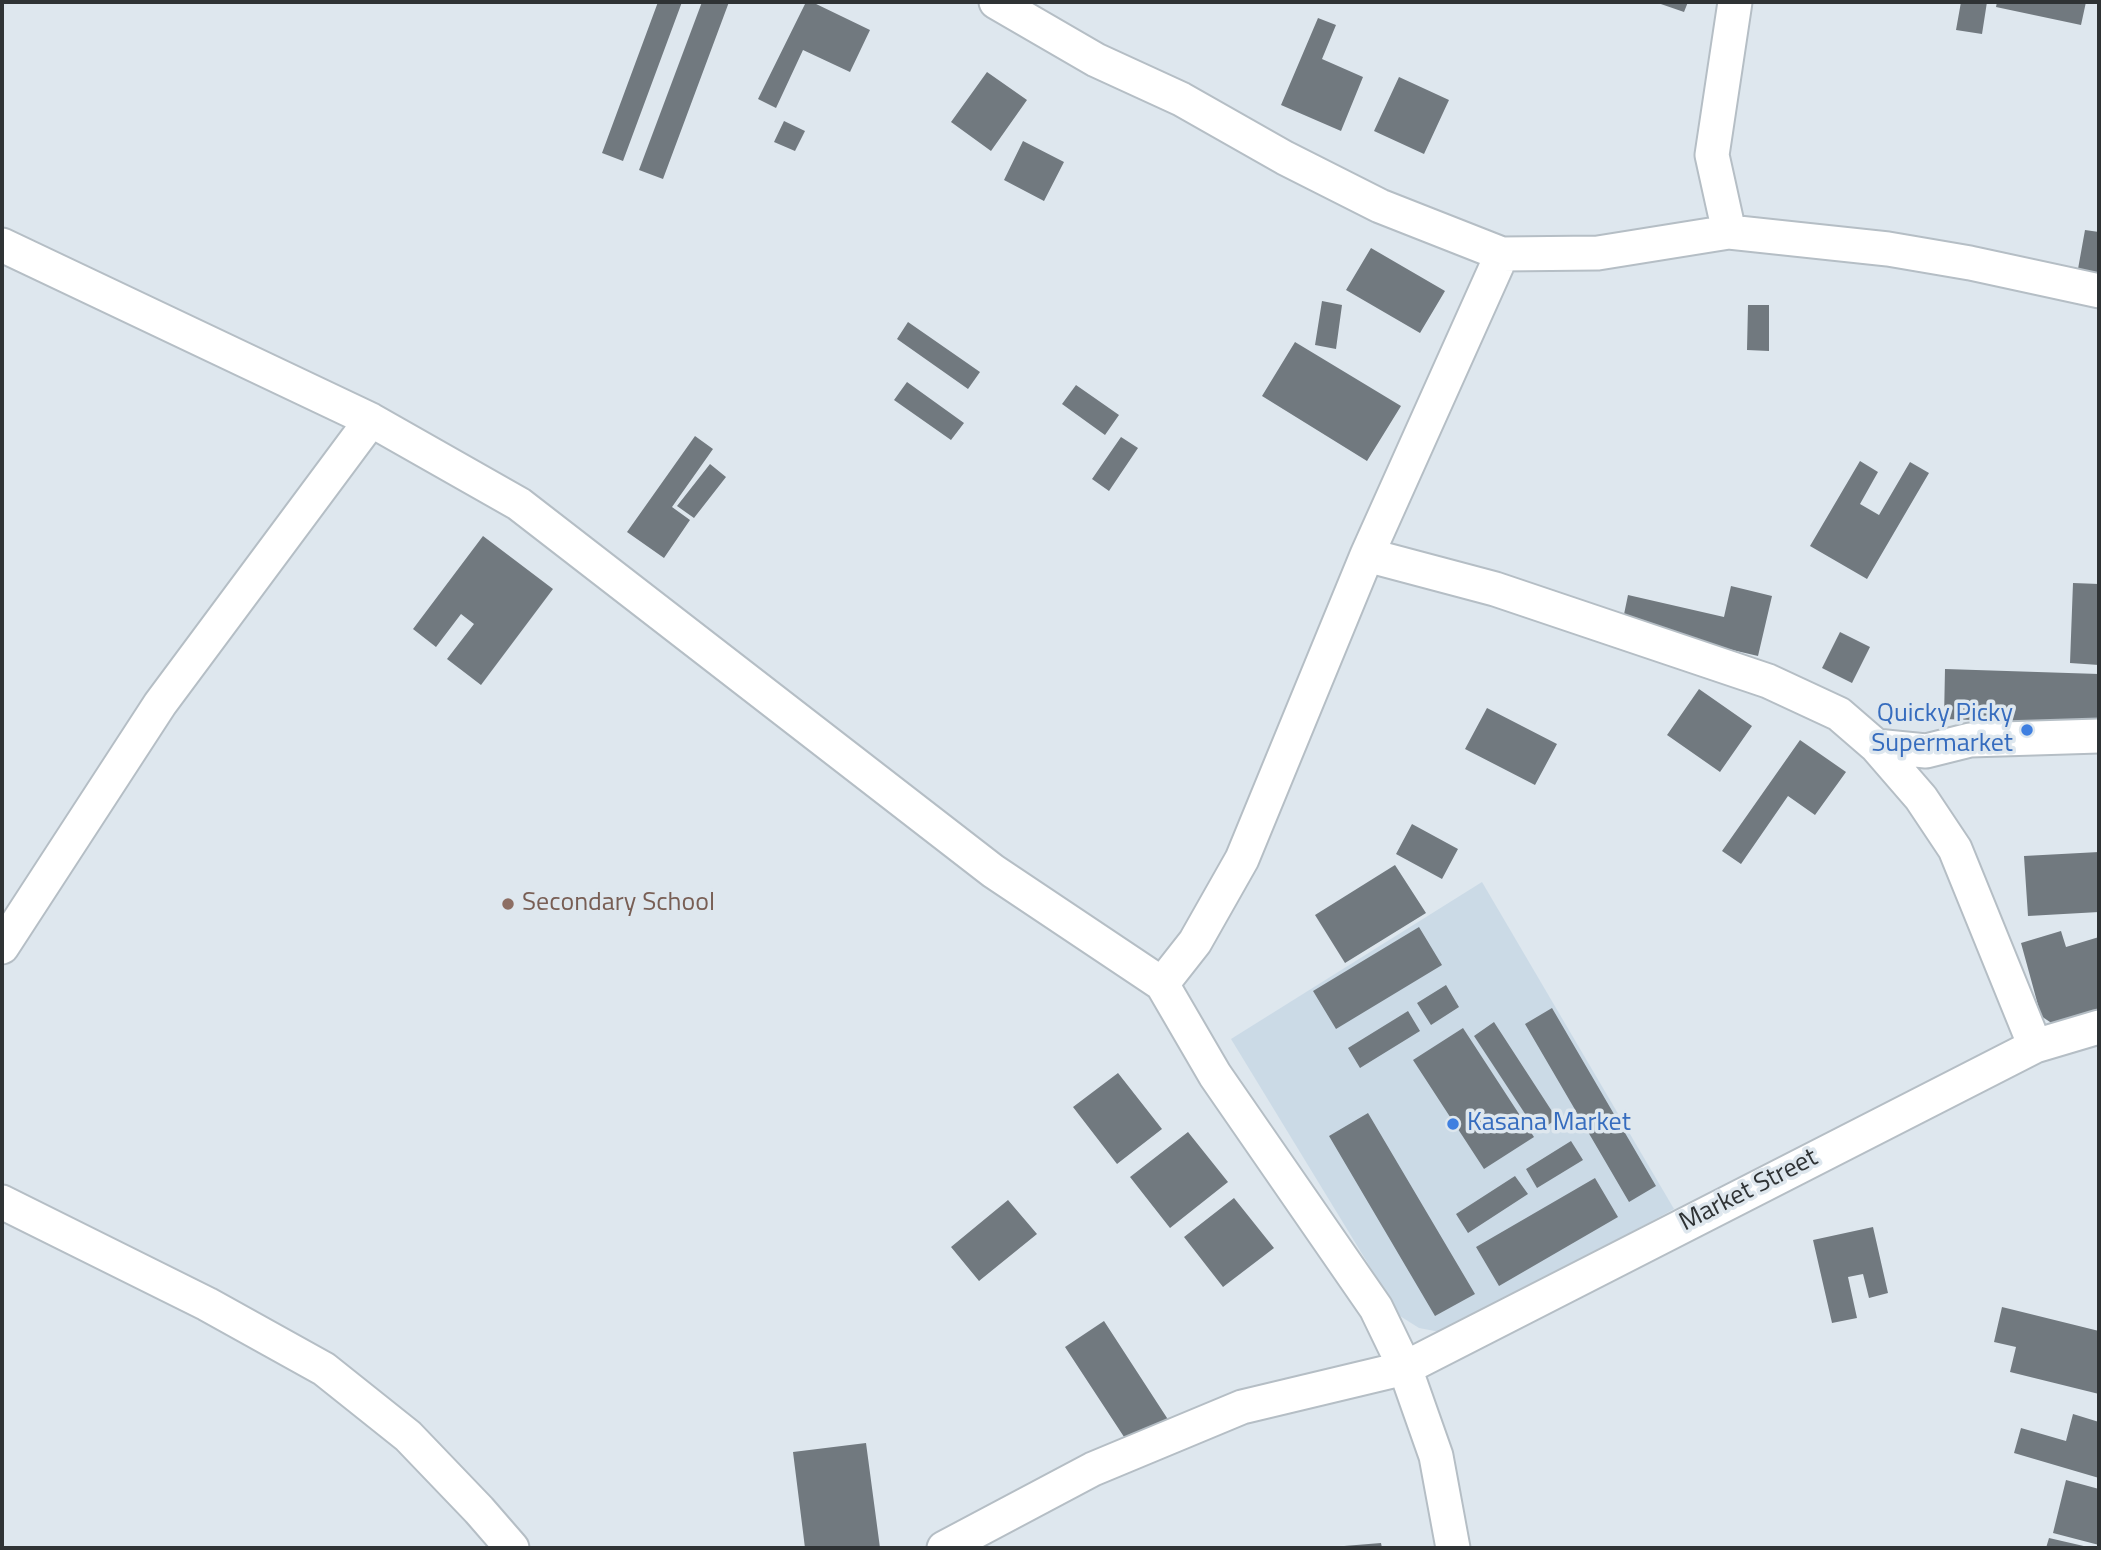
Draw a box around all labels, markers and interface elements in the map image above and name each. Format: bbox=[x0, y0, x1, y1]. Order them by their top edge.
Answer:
place label: Quicky Picky Supermarket bbox=[1871, 699, 2013, 760]
marker: Quicky Picky Supermarket bbox=[2019, 722, 2035, 738]
place label: Secondary School bbox=[522, 888, 715, 920]
marker: Secondary School bbox=[500, 896, 516, 912]
place label: Kasana Market bbox=[1467, 1108, 1631, 1140]
marker: Kasana Market bbox=[1445, 1116, 1461, 1132]
street label: Market Street bbox=[1675, 1143, 1823, 1239]

